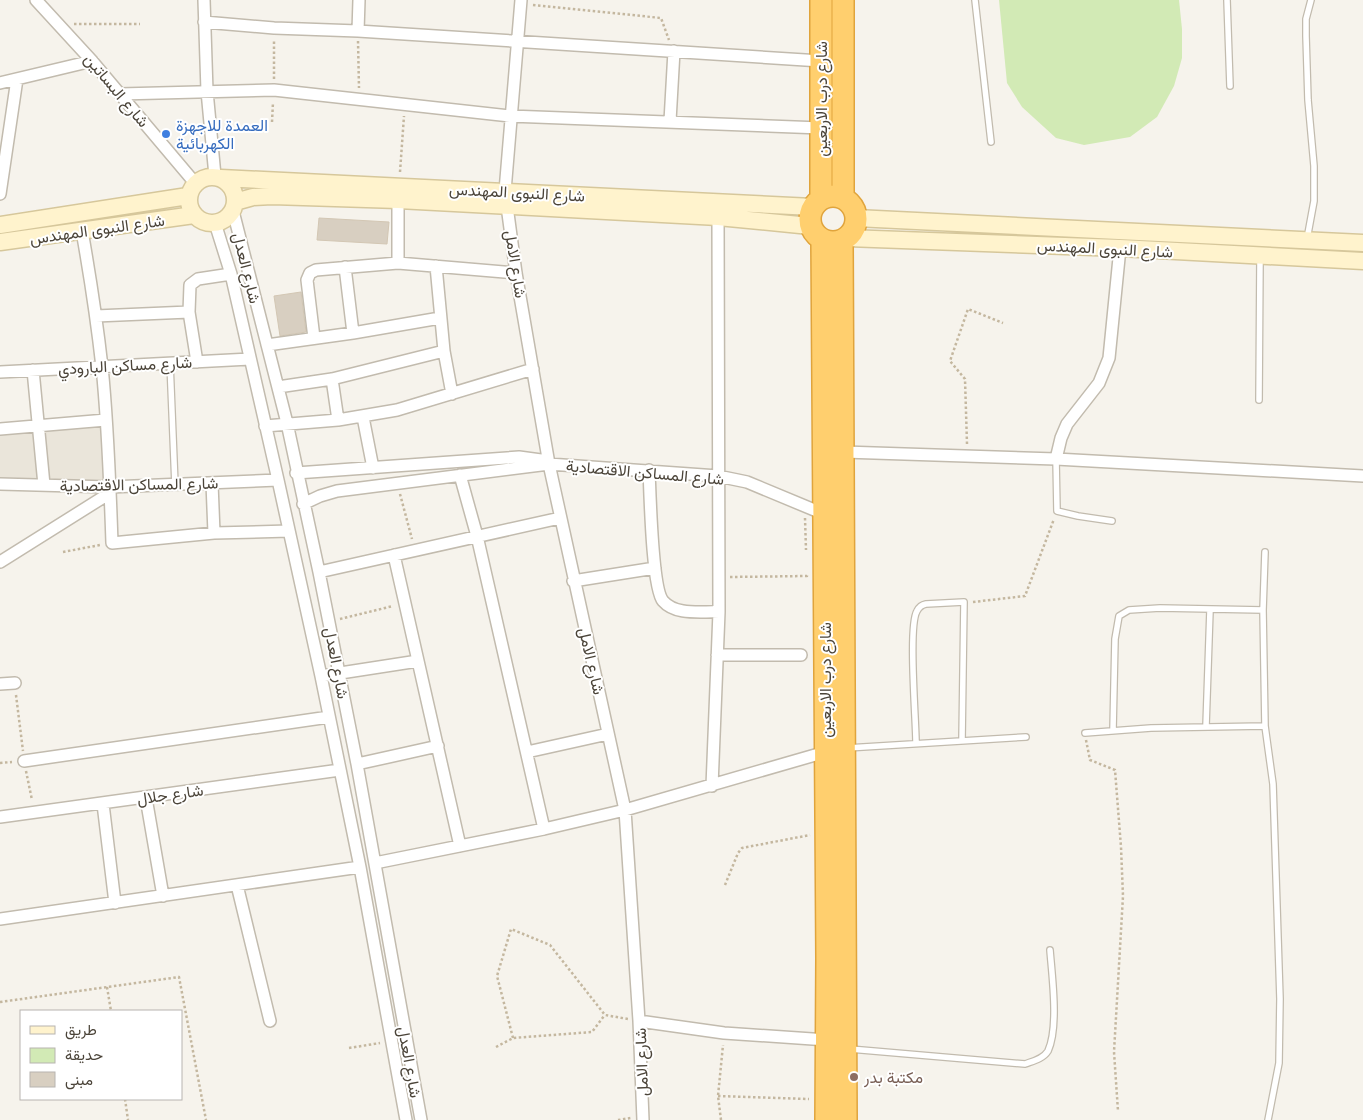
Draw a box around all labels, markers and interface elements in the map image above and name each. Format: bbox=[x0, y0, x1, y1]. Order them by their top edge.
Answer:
street label: شارع درب الاربعين bbox=[811, 41, 833, 157]
street label: شارع البساتين bbox=[79, 49, 154, 132]
place label: العمدة للاجهزة الكهربائية bbox=[176, 115, 268, 154]
marker: العمدة للاجهزة الكهربائية bbox=[160, 128, 172, 140]
street label: شارع النبوى المهندس bbox=[448, 178, 585, 208]
street label: شارع النبوى المهندس bbox=[28, 210, 166, 250]
street label: شارع الامل bbox=[499, 229, 531, 300]
street label: شارع العدل bbox=[227, 230, 265, 306]
street label: شارع النبوى المهندس bbox=[1036, 234, 1173, 264]
street label: شارع مساكن البارودي bbox=[57, 351, 193, 382]
street label: شارع المساكن الاقتصادية bbox=[565, 455, 725, 491]
street label: شارع المساكن الاقتصادية bbox=[59, 473, 219, 497]
street label: شارع درب الاربعين bbox=[815, 622, 837, 738]
street label: شارع العدل bbox=[318, 626, 354, 701]
street label: شارع الامل bbox=[573, 626, 609, 697]
street label: شارع جلال bbox=[136, 779, 205, 811]
legend bbox=[20, 1010, 182, 1100]
text: طريق bbox=[65, 1020, 97, 1040]
street label: شارع العدل bbox=[392, 1025, 426, 1100]
street label: شارع الامل bbox=[630, 1027, 654, 1096]
text: حديقة bbox=[65, 1045, 103, 1064]
place label: مكتبة بدر bbox=[863, 1067, 923, 1088]
text: مبنى bbox=[65, 1070, 93, 1090]
marker: مكتبة بدر bbox=[848, 1071, 860, 1083]

